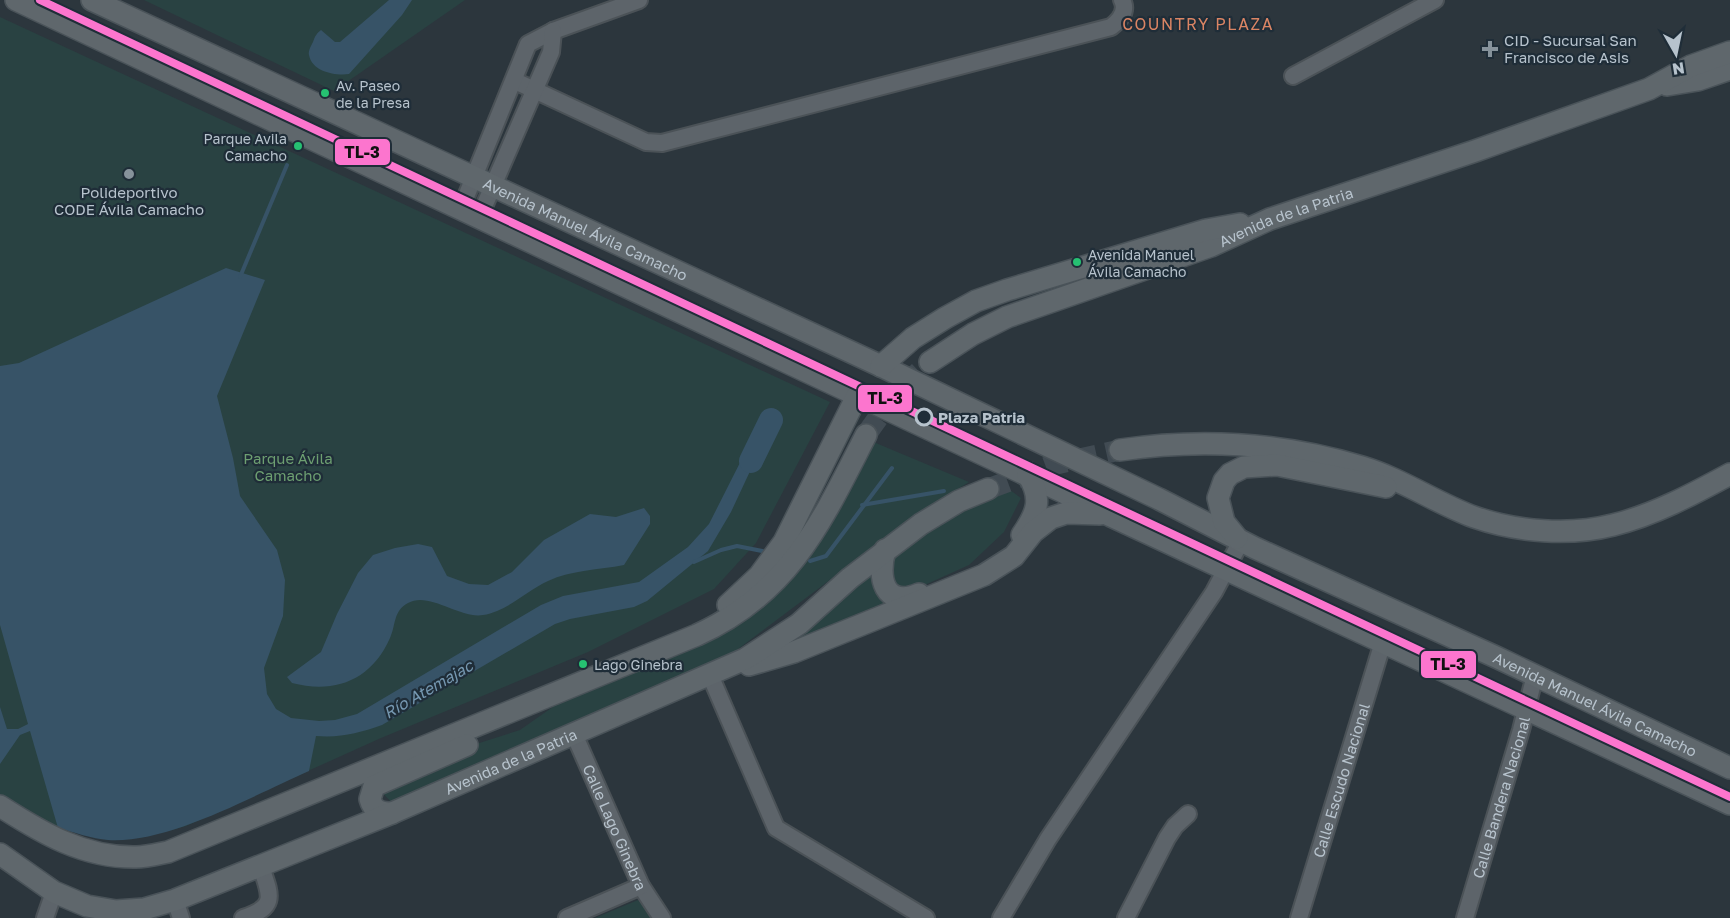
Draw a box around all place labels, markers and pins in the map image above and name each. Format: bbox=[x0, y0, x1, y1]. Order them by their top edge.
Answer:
place label: CID - Sucursal San Francisco de Asis bbox=[1504, 31, 1637, 66]
marker: CID - Sucursal San Francisco de Asis bbox=[1481, 40, 1499, 58]
place label: Av. Paseo de la Presa bbox=[336, 77, 410, 111]
marker: Av. Paseo de la Presa bbox=[319, 87, 331, 99]
place label: Parque Avila Camacho bbox=[204, 130, 287, 164]
marker: Parque Avila Camacho bbox=[292, 140, 304, 152]
marker: Polideportivo CODE Ávila Camacho bbox=[122, 167, 136, 181]
place label: Polideportivo CODE Ávila Camacho bbox=[54, 183, 204, 218]
place label: Avenida Manuel Ávila Camacho bbox=[1088, 246, 1194, 280]
marker: Avenida Manuel Ávila Camacho bbox=[1071, 256, 1083, 268]
marker: Plaza Patria bbox=[915, 408, 933, 426]
place label: Plaza Patria bbox=[938, 408, 1025, 426]
place label: Lago Ginebra bbox=[594, 656, 683, 673]
marker: Lago Ginebra bbox=[577, 658, 589, 670]

